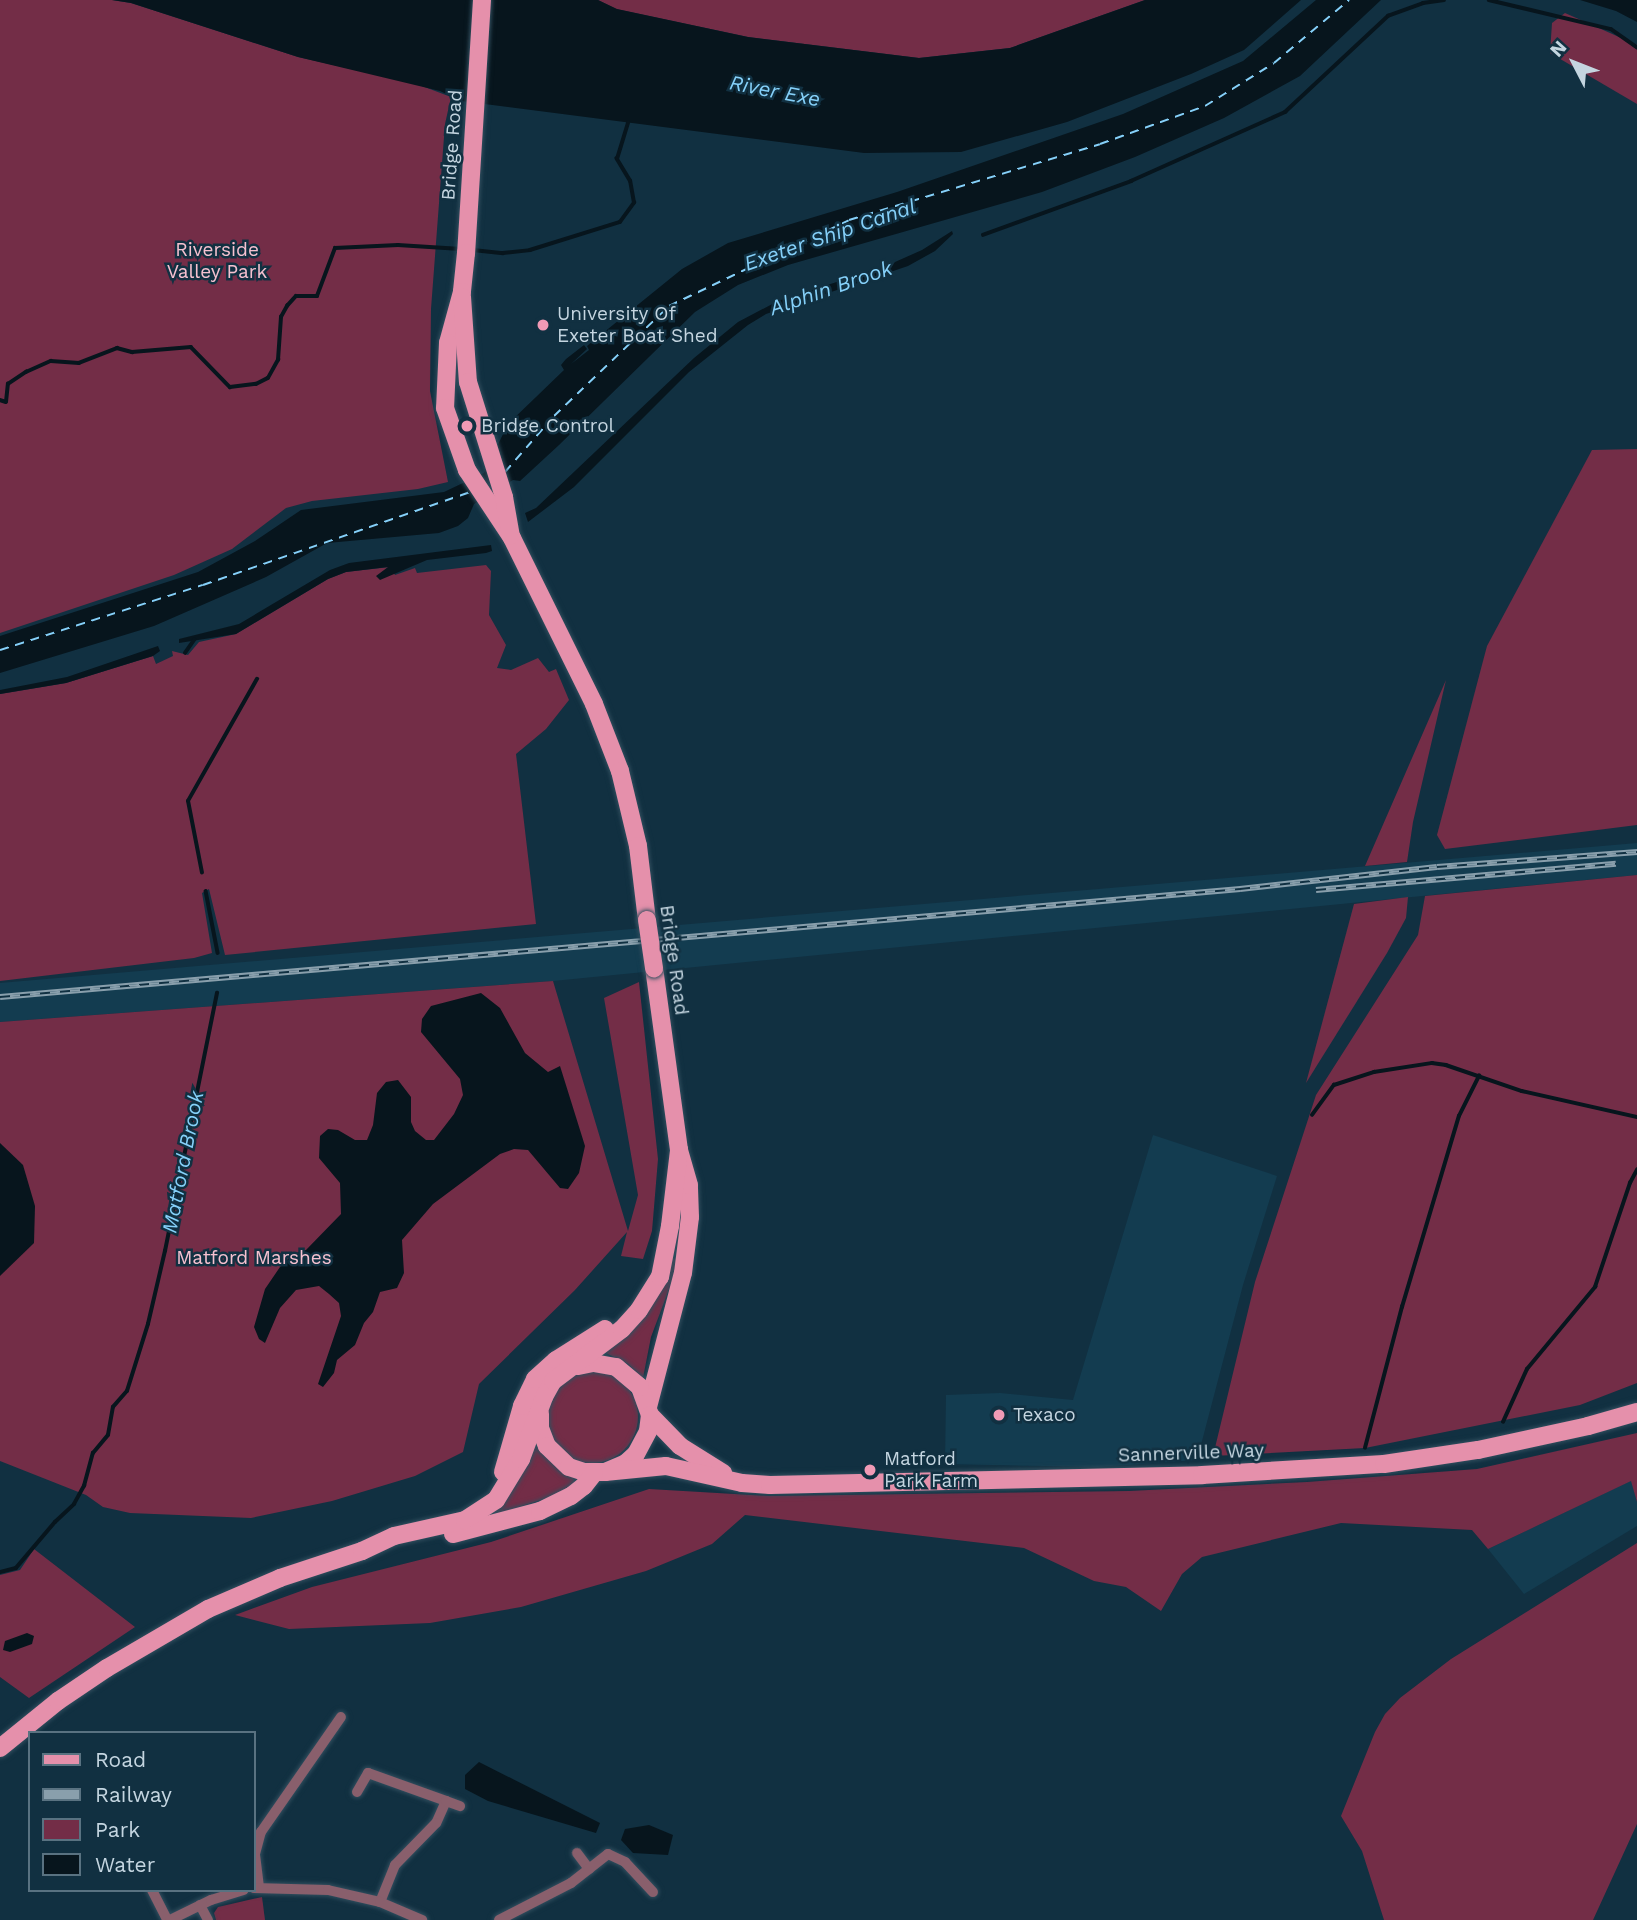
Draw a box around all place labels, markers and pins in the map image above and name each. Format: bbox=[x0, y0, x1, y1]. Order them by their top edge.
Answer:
place label: University Of Exeter Boat Shed bbox=[557, 303, 718, 347]
marker: University Of Exeter Boat Shed bbox=[535, 317, 551, 333]
place label: Bridge Control bbox=[481, 415, 614, 437]
marker: Bridge Control bbox=[459, 418, 475, 434]
place label: Texaco bbox=[1013, 1404, 1076, 1426]
marker: Texaco bbox=[991, 1407, 1007, 1423]
place label: Matford Park Farm bbox=[884, 1448, 979, 1492]
marker: Matford Park Farm bbox=[862, 1462, 878, 1478]

